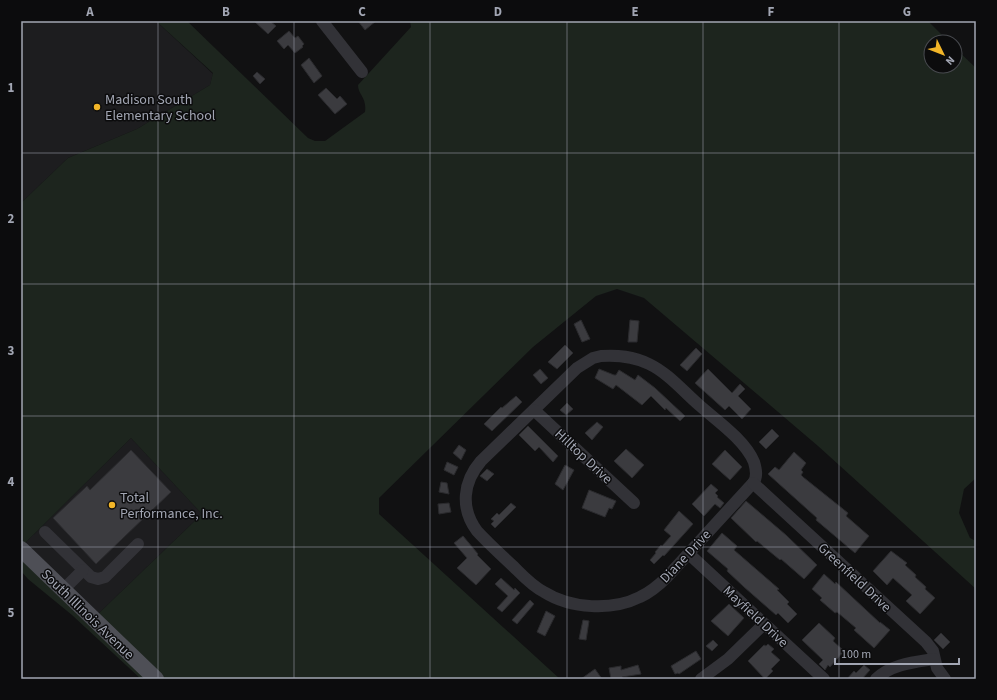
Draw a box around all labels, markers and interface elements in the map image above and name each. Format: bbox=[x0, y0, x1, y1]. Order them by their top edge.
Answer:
text: A bbox=[85, 3, 94, 21]
text: B bbox=[222, 3, 230, 21]
text: C bbox=[358, 3, 366, 21]
text: D bbox=[494, 3, 502, 21]
text: E bbox=[631, 3, 639, 21]
text: F bbox=[768, 3, 775, 21]
text: G bbox=[903, 3, 911, 21]
north arrow bbox=[923, 34, 963, 74]
text: N bbox=[942, 53, 958, 68]
text: 1 bbox=[8, 79, 15, 97]
place label: Madison South Elementary School bbox=[105, 90, 216, 126]
marker: Madison South Elementary School bbox=[92, 102, 102, 112]
text: 2 bbox=[8, 210, 15, 228]
text: 3 bbox=[8, 342, 15, 360]
street label: Hilltop Drive bbox=[550, 425, 617, 489]
text: 4 bbox=[8, 473, 15, 491]
place label: Total Performance, Inc. bbox=[120, 488, 223, 524]
marker: Total Performance, Inc. bbox=[107, 500, 117, 510]
street label: Diane Drive bbox=[656, 525, 716, 588]
street label: Greenfield Drive bbox=[813, 538, 895, 617]
street label: South Illinois Avenue bbox=[36, 565, 138, 665]
street label: Mayfield Drive bbox=[718, 581, 792, 652]
text: 5 bbox=[8, 604, 15, 622]
scale bar bbox=[835, 640, 959, 666]
text: 100 m bbox=[841, 646, 871, 663]

